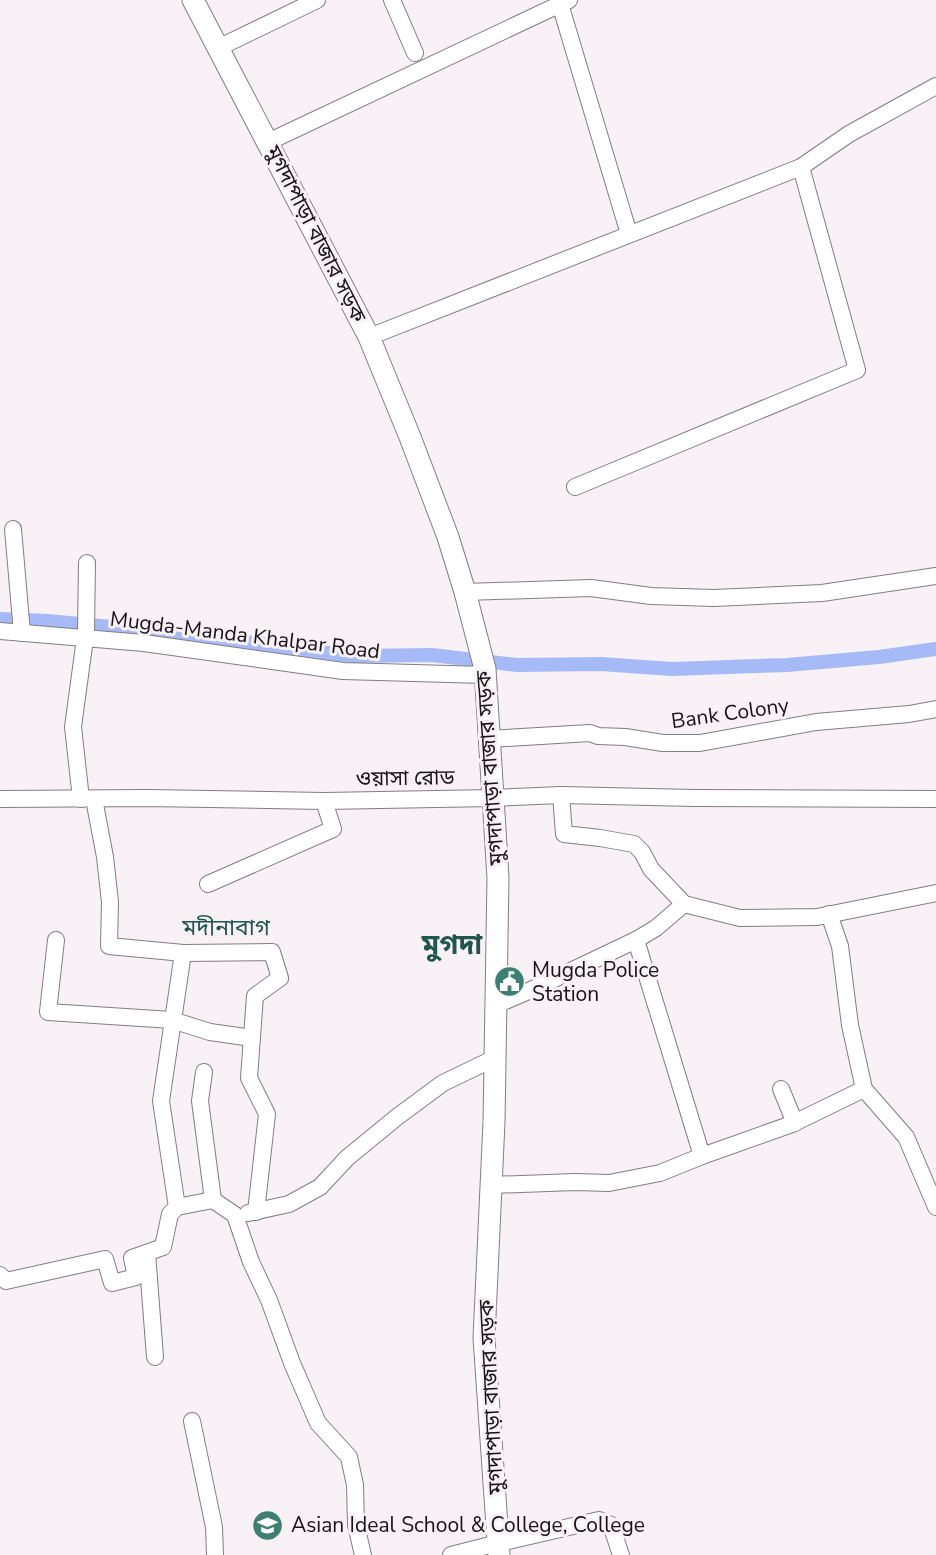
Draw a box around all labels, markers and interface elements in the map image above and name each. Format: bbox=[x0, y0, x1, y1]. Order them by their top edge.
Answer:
street label: মুগদাপাড়া বাজার সড়ক bbox=[259, 140, 373, 328]
street label: Mugda-Manda Khalpar Road bbox=[108, 605, 382, 665]
street label: মুগদাপাড়া বাজার সড়ক bbox=[469, 669, 511, 867]
street label: Bank Colony bbox=[669, 691, 791, 735]
street label: ওয়াসা রোড bbox=[355, 763, 456, 793]
district label: মদীনাবাগ bbox=[181, 912, 271, 943]
district label: মুগদা bbox=[421, 926, 483, 964]
place label: Mugda Police Station bbox=[532, 956, 659, 1008]
public building icon: Mugda Police Station bbox=[492, 965, 526, 999]
street label: মুগদাপাড়া বাজার সড়ক bbox=[472, 1298, 510, 1496]
school or university icon: Asian Ideal School & College, College bbox=[251, 1508, 285, 1542]
place label: Asian Ideal School & College, College bbox=[291, 1511, 645, 1539]

